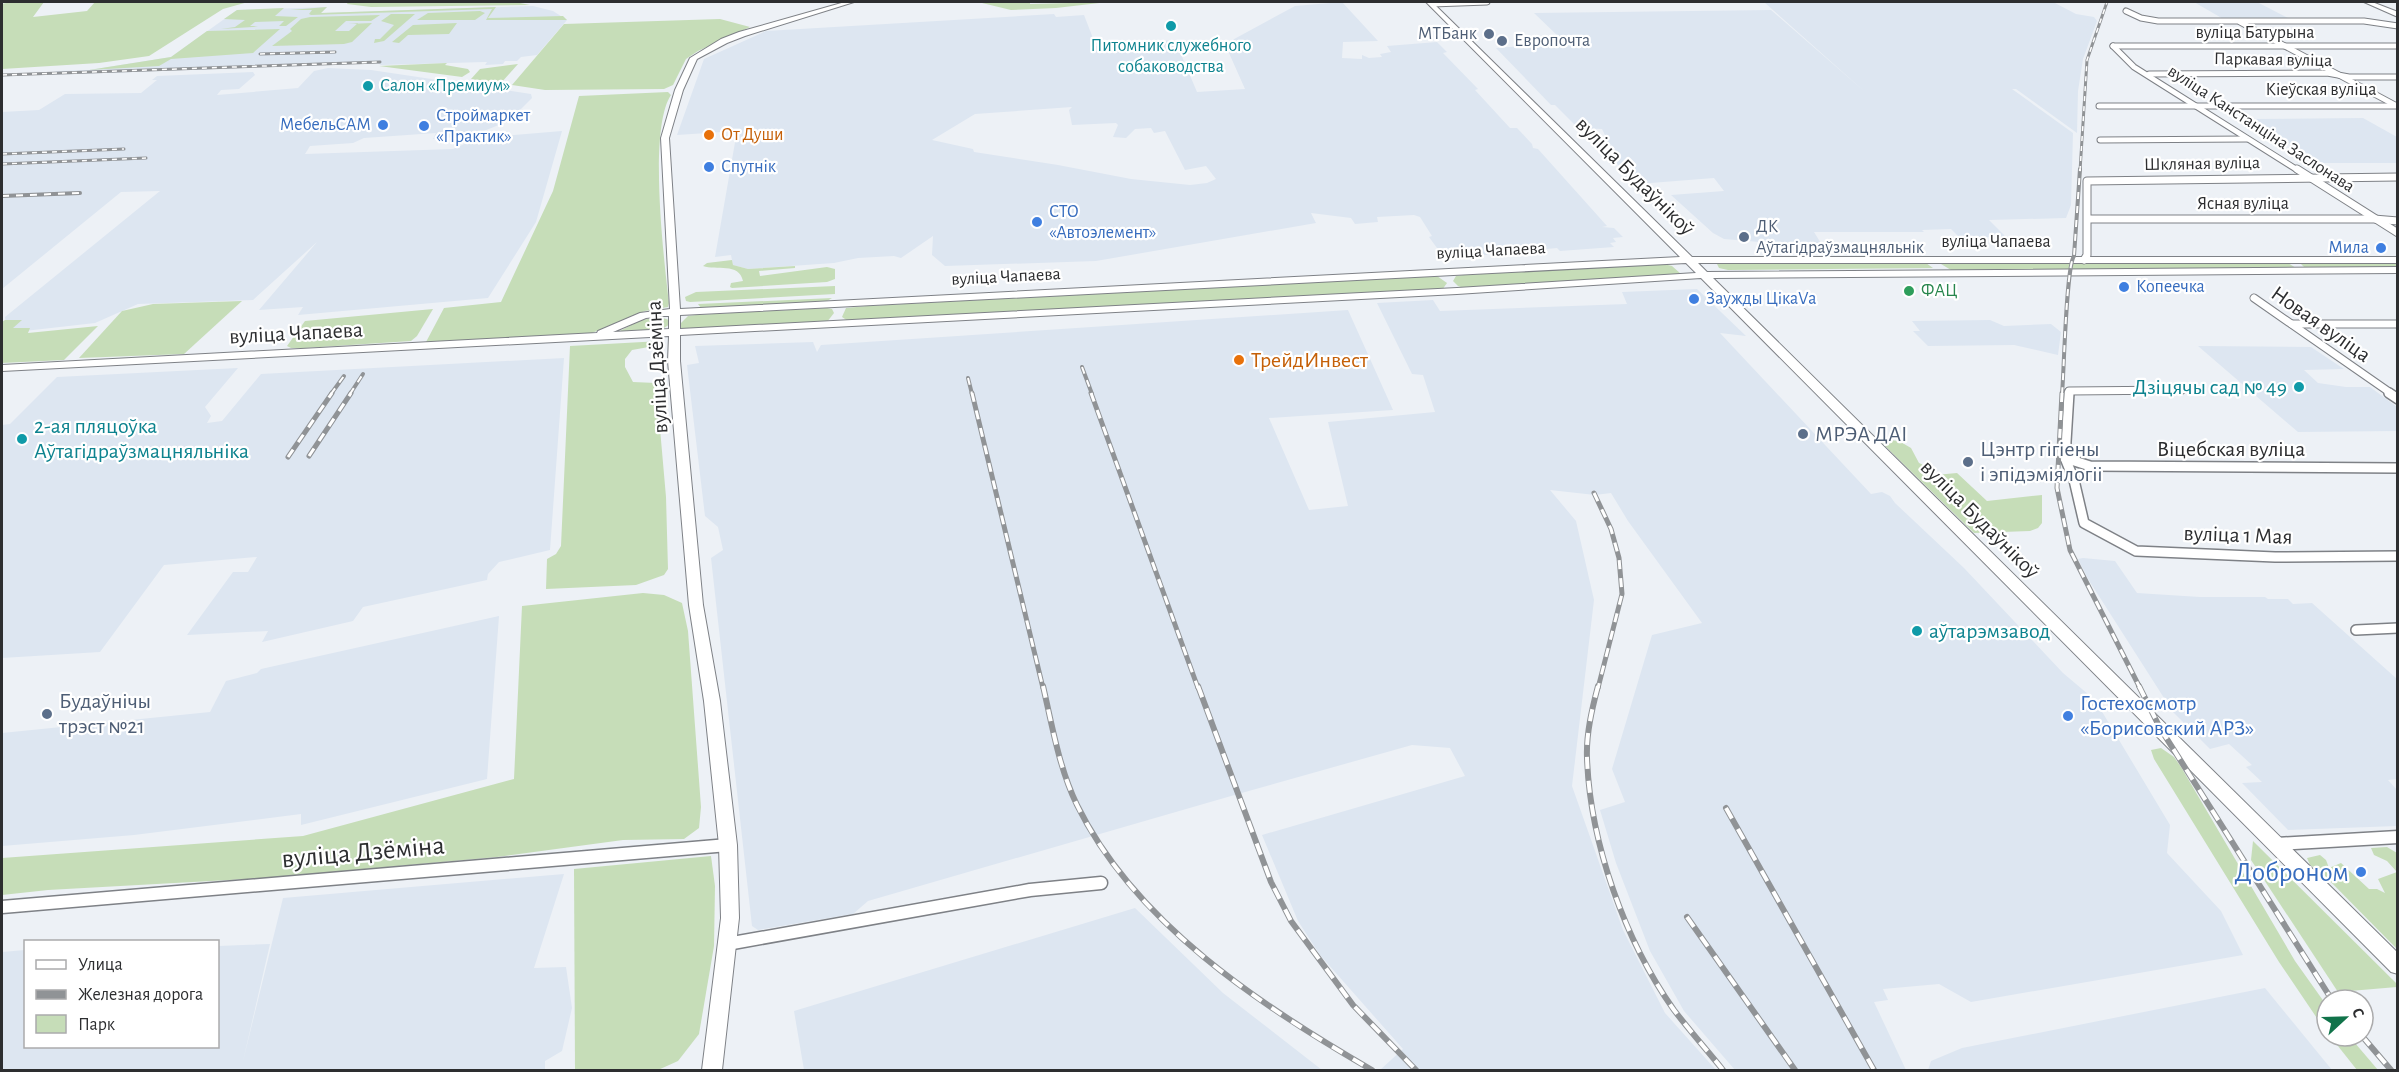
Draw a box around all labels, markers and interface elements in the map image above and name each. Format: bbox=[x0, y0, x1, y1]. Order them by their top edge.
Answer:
marker: Питомник служебного собаководства bbox=[1164, 19, 1178, 33]
street label: вуліца Батурына bbox=[2195, 24, 2315, 42]
place label: МТБанк bbox=[1418, 25, 1478, 43]
marker: МТБанк bbox=[1482, 27, 1496, 41]
place label: Европочта bbox=[1514, 32, 1590, 50]
marker: Европочта bbox=[1495, 34, 1509, 48]
place label: Питомник служебного собаководства bbox=[1091, 36, 1251, 76]
street label: Паркавая вуліца bbox=[2214, 50, 2332, 70]
street label: вуліца Канстанціна Заслонава bbox=[2164, 62, 2358, 196]
place label: Салон «Премиум» bbox=[380, 77, 510, 95]
marker: Салон «Премиум» bbox=[361, 79, 375, 93]
street label: Кіеўская вуліца bbox=[2266, 81, 2376, 99]
place label: Строймаркет «Практик» bbox=[436, 107, 531, 146]
street label: вуліца Будаўнікоў bbox=[1571, 112, 1699, 240]
place label: МебельСАМ bbox=[280, 115, 371, 134]
marker: МебельСАМ bbox=[376, 118, 390, 132]
marker: Строймаркет «Практик» bbox=[417, 119, 431, 133]
place label: От Души bbox=[721, 126, 784, 144]
marker: От Души bbox=[702, 128, 716, 142]
street label: Шкляная вуліца bbox=[2144, 154, 2260, 174]
place label: Спутнік bbox=[721, 158, 777, 176]
marker: Спутнік bbox=[702, 160, 716, 174]
street label: Ясная вуліца bbox=[2197, 195, 2289, 213]
place label: СТО «Автоэлемент» bbox=[1049, 203, 1156, 242]
marker: СТО «Автоэлемент» bbox=[1030, 215, 1044, 229]
place label: ДК Аўтагідраўзмацняльнік bbox=[1756, 218, 1925, 257]
marker: ДК Аўтагідраўзмацняльнік bbox=[1737, 230, 1751, 244]
street label: вуліца Чапаева bbox=[1941, 233, 2051, 251]
street label: вуліца Чапаева bbox=[1436, 239, 1546, 263]
place label: Мила bbox=[2328, 239, 2369, 257]
marker: Мила bbox=[2374, 241, 2388, 255]
street label: вуліца Чапаева bbox=[951, 265, 1061, 289]
place label: Копеечка bbox=[2136, 278, 2205, 296]
marker: Копеечка bbox=[2117, 280, 2131, 294]
place label: ФАЦ bbox=[1921, 282, 1958, 300]
street label: Новая вуліца bbox=[2267, 282, 2375, 366]
marker: ФАЦ bbox=[1902, 284, 1916, 298]
place label: Заужды ЦікаVа bbox=[1706, 290, 1817, 308]
marker: Заужды ЦікаVа bbox=[1687, 292, 1701, 306]
street label: вуліца Дзёміна bbox=[643, 300, 671, 434]
street label: вуліца Чапаева bbox=[228, 319, 364, 347]
place label: ТрейдИнвест bbox=[1251, 349, 1369, 371]
marker: ТрейдИнвест bbox=[1232, 353, 1246, 367]
place label: Дзіцячы сад № 49 bbox=[2133, 376, 2287, 398]
marker: Дзіцячы сад № 49 bbox=[2292, 380, 2306, 394]
place label: 2-ая пляцоўка Аўтагідраўзмацняльніка bbox=[34, 415, 249, 462]
place label: МРЭА ДАІ bbox=[1815, 423, 1908, 445]
marker: МРЭА ДАІ bbox=[1796, 427, 1810, 441]
marker: 2-ая пляцоўка Аўтагідраўзмацняльніка bbox=[15, 432, 29, 446]
place label: Цэнтр гігіены і эпідэміялогіі bbox=[1980, 438, 2103, 485]
street label: Віцебская вуліца bbox=[2157, 438, 2305, 460]
street label: вуліца Будаўнікоў bbox=[1916, 455, 2044, 583]
marker: Цэнтр гігіены і эпідэміялогіі bbox=[1961, 455, 1975, 469]
street label: вуліца 1 Мая bbox=[2183, 522, 2293, 548]
place label: аўтарэмзавод bbox=[1929, 620, 2050, 642]
marker: аўтарэмзавод bbox=[1910, 624, 1924, 638]
place label: Будаўнічы трэст №21 bbox=[58, 690, 151, 737]
place label: Гостехосмотр «Борисовский АРЗ» bbox=[2080, 692, 2254, 739]
marker: Будаўнічы трэст №21 bbox=[40, 707, 54, 721]
marker: Гостехосмотр «Борисовский АРЗ» bbox=[2061, 709, 2075, 723]
street label: вуліца Дзёміна bbox=[280, 831, 446, 874]
place label: Доброном bbox=[2235, 859, 2349, 886]
marker: Доброном bbox=[2354, 865, 2368, 879]
legend bbox=[24, 940, 219, 1048]
text: Улица bbox=[78, 956, 123, 974]
text: Железная дорога bbox=[78, 986, 203, 1004]
north arrow bbox=[2315, 988, 2375, 1048]
text: С bbox=[2349, 1006, 2367, 1020]
text: Парк bbox=[78, 1016, 116, 1034]

